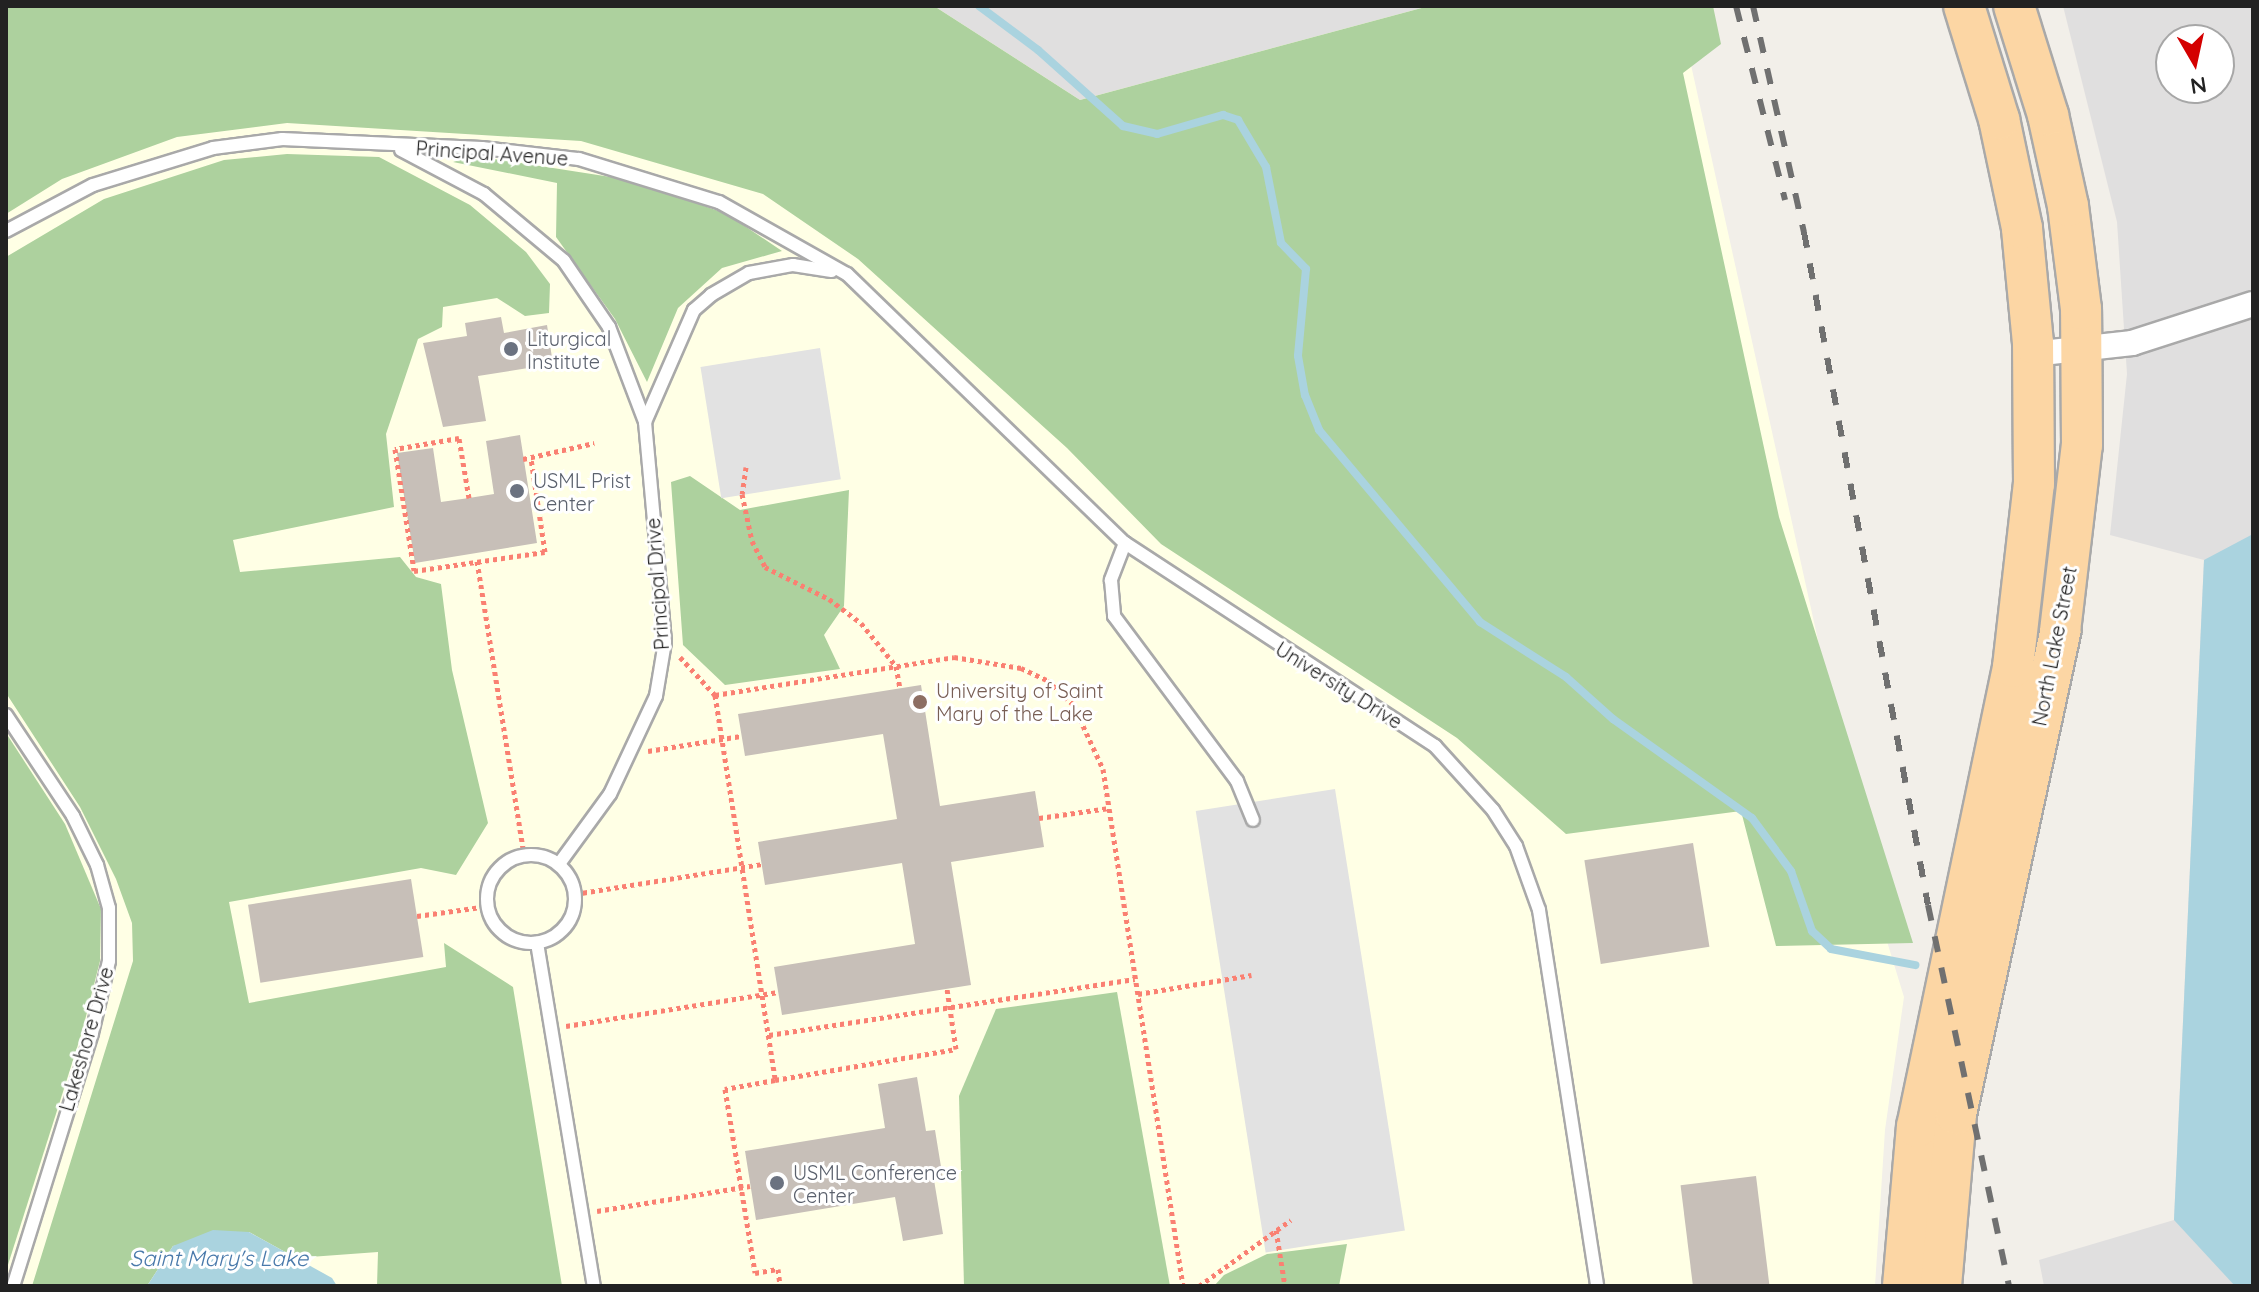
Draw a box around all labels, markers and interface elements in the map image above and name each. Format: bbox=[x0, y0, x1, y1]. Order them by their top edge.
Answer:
north arrow bbox=[2155, 24, 2235, 104]
text: N bbox=[2188, 71, 2209, 101]
street label: Principal Avenue bbox=[415, 136, 569, 170]
place label: Liturgical Institute bbox=[527, 326, 611, 373]
marker: Liturgical Institute bbox=[502, 340, 520, 358]
place label: USML Prist Center bbox=[533, 468, 631, 515]
marker: USML Prist Center bbox=[508, 482, 526, 500]
street label: Principal Drive bbox=[640, 517, 674, 651]
street label: North Lake Street bbox=[2027, 564, 2081, 728]
street label: University Drive bbox=[1271, 636, 1407, 734]
place label: University of Saint Mary of the Lake bbox=[936, 678, 1104, 725]
marker: University of Saint Mary of the Lake bbox=[911, 693, 929, 711]
street label: Lakeshore Drive bbox=[54, 964, 118, 1114]
place label: USML Conference Center bbox=[793, 1160, 957, 1207]
marker: USML Conference Center bbox=[768, 1174, 786, 1192]
water label: Saint Mary's Lake bbox=[130, 1246, 308, 1272]

